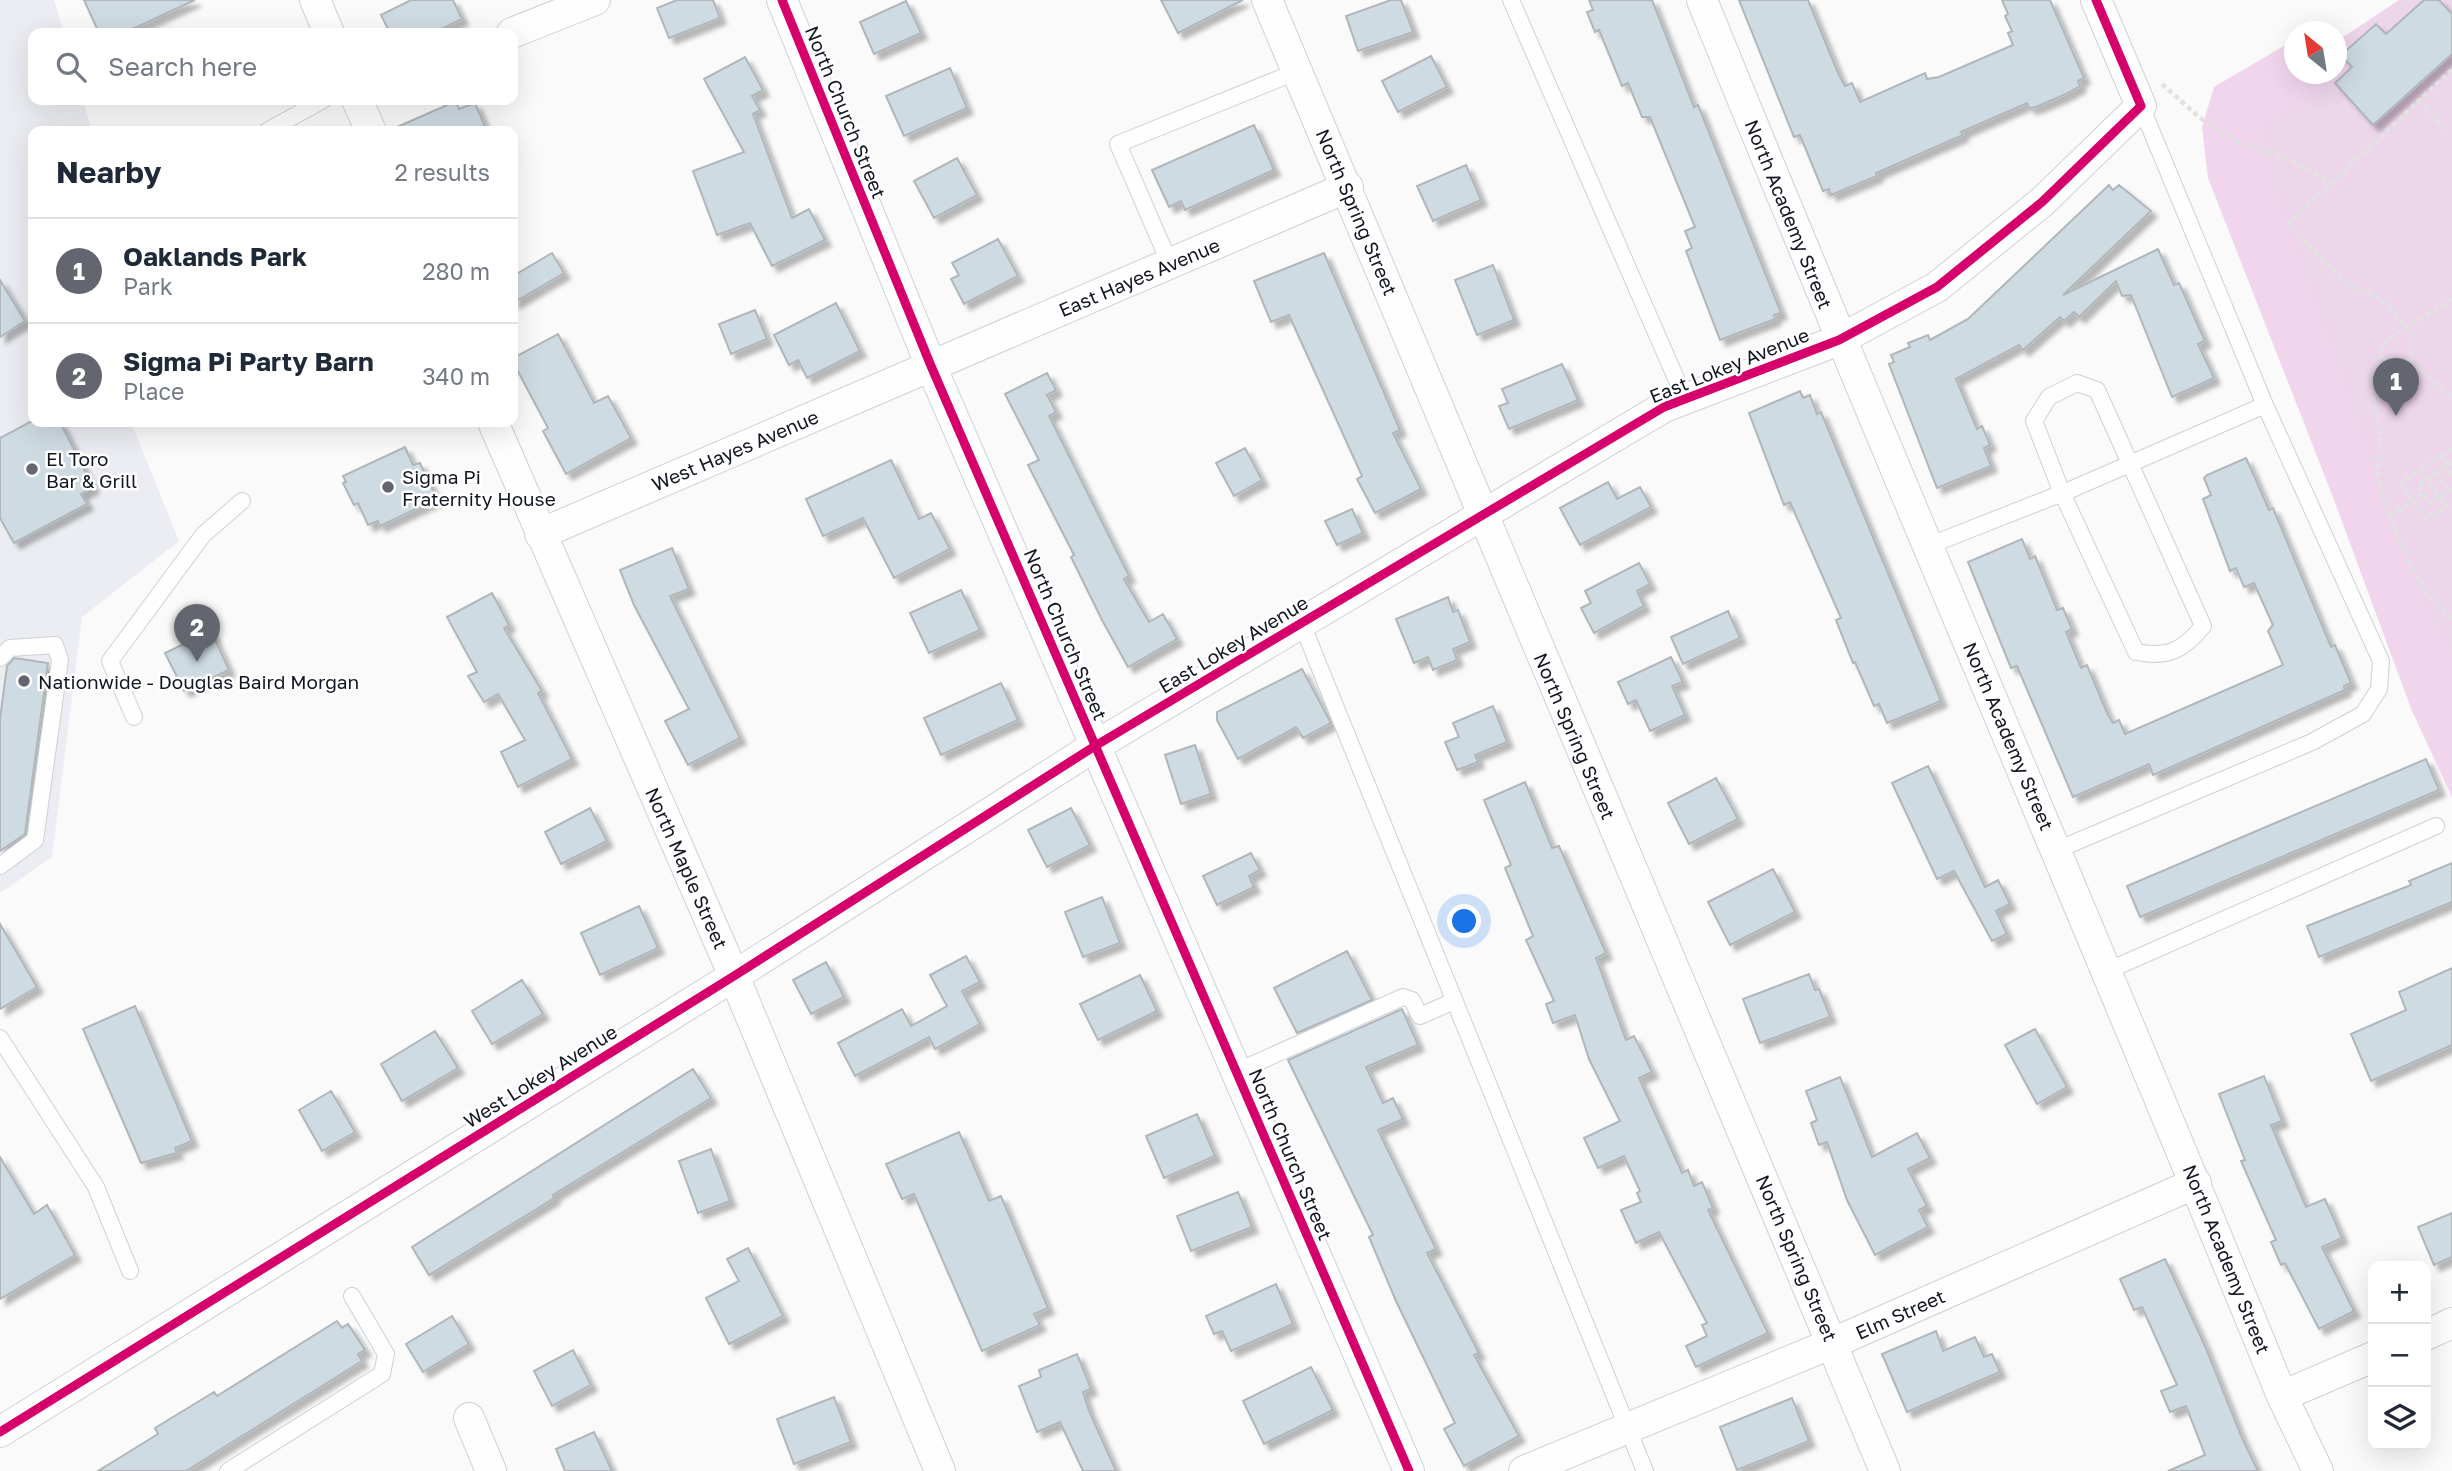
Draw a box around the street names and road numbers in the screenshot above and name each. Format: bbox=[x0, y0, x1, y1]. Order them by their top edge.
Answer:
street label: North Church Street bbox=[801, 22, 891, 202]
street label: North Academy Street bbox=[1740, 116, 1838, 312]
street label: North Spring Street bbox=[1312, 125, 1402, 299]
street label: East Hayes Avenue bbox=[1055, 233, 1223, 321]
street label: East Lokey Avenue bbox=[1646, 322, 1812, 408]
street label: West Hayes Avenue bbox=[648, 404, 822, 496]
street label: North Church Street bbox=[1019, 545, 1113, 723]
street label: East Lokey Avenue bbox=[1154, 590, 1312, 698]
street label: North Academy Street bbox=[1959, 638, 2059, 834]
street label: North Spring Street bbox=[1530, 649, 1620, 823]
street label: North Maple Street bbox=[641, 784, 733, 952]
street label: West Lokey Avenue bbox=[459, 1020, 621, 1132]
street label: North Church Street bbox=[1244, 1065, 1338, 1243]
street label: North Academy Street bbox=[2178, 1161, 2276, 1357]
street label: North Spring Street bbox=[1752, 1171, 1842, 1345]
street label: Elm Street bbox=[1852, 1284, 1948, 1344]

